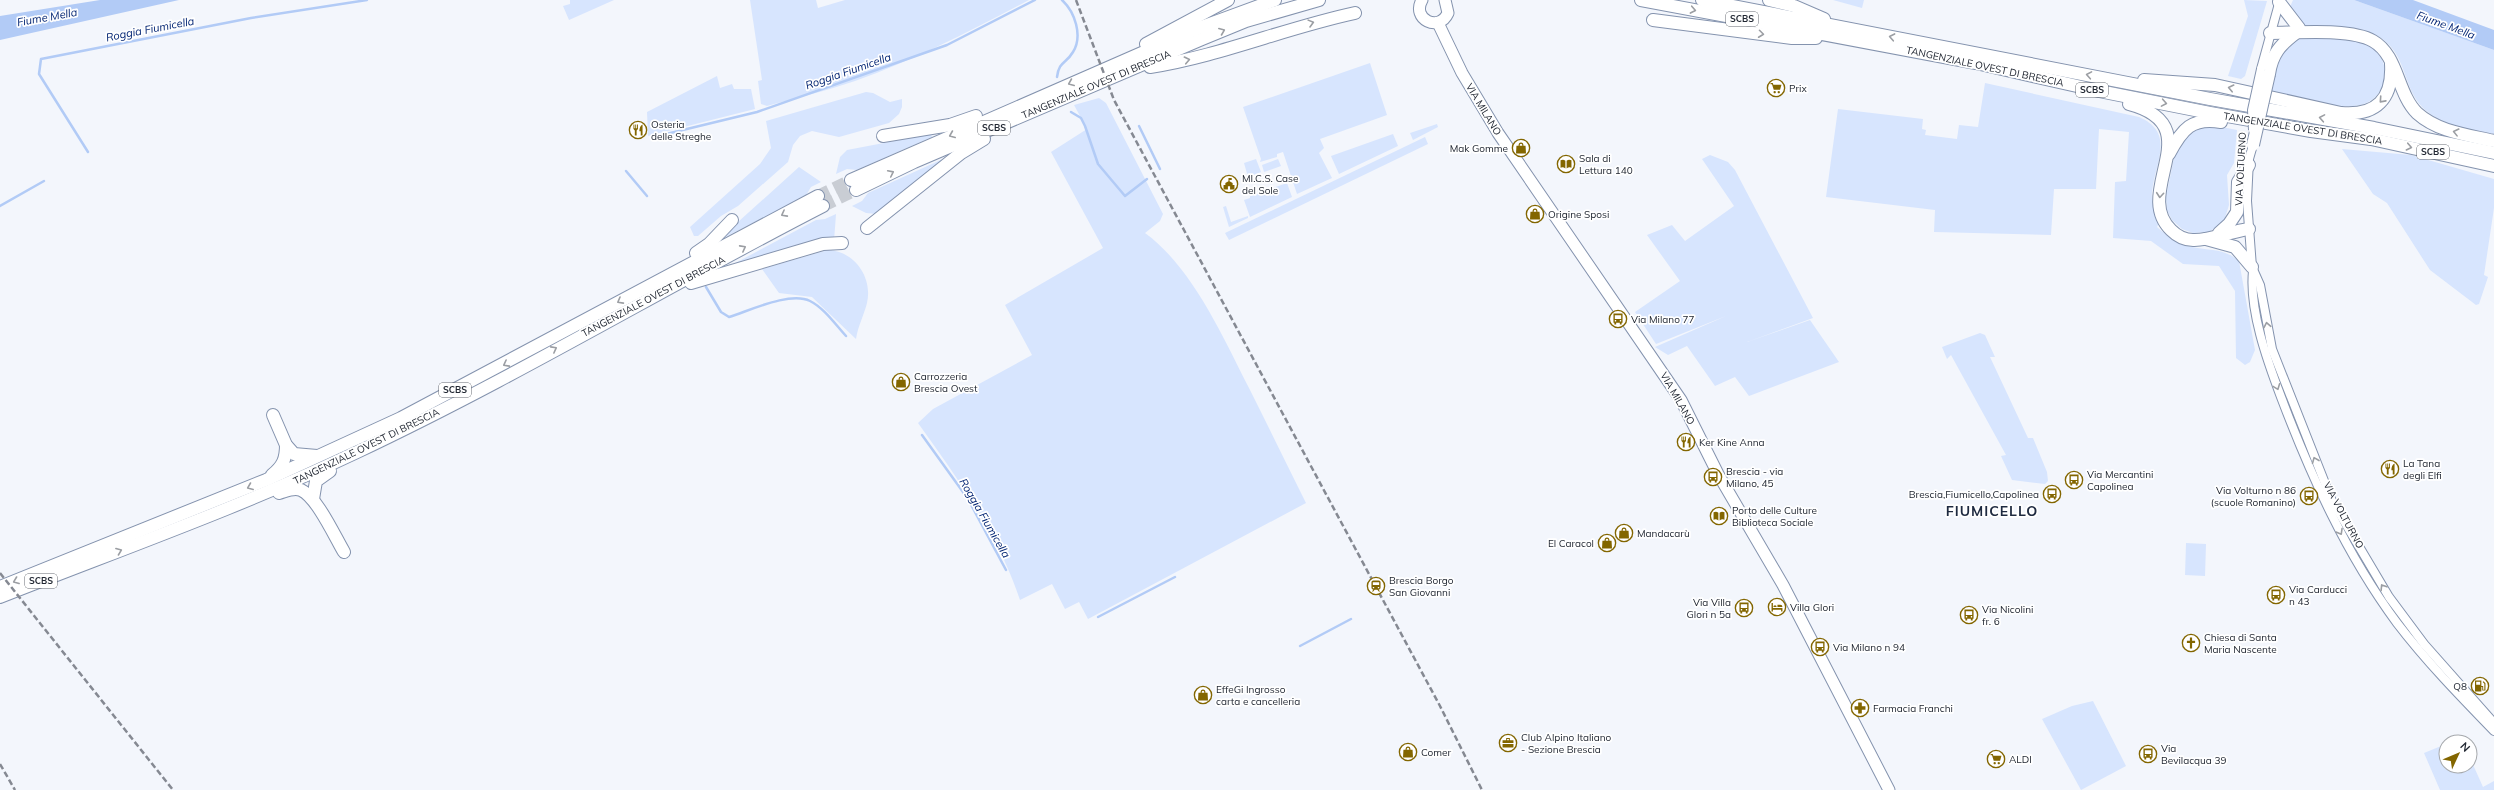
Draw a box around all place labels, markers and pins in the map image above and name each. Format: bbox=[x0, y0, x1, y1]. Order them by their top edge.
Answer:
supermarket icon: Prix bbox=[1766, 78, 1786, 98]
place label: Prix bbox=[1789, 82, 1807, 95]
place label: Osteria delle Streghe bbox=[651, 118, 711, 143]
restaurant icon: Osteria delle Streghe bbox=[628, 120, 648, 140]
shop icon: Mak Gomme bbox=[1511, 138, 1531, 158]
place label: Mak Gomme bbox=[1450, 142, 1508, 155]
place label: Sala di Lettura 140 bbox=[1579, 152, 1633, 177]
library icon: Sala di Lettura 140 bbox=[1556, 154, 1576, 174]
place label: MI.C.S. Case del Sole bbox=[1242, 172, 1299, 197]
public building icon: MI.C.S. Case del Sole bbox=[1219, 174, 1239, 194]
shop icon: Origine Sposi bbox=[1525, 204, 1545, 224]
place label: Origine Sposi bbox=[1548, 208, 1609, 221]
bus stop icon: Via Milano 77 bbox=[1608, 309, 1628, 329]
place label: Via Milano 77 bbox=[1631, 313, 1695, 326]
place label: Carrozzeria Brescia Ovest bbox=[914, 370, 978, 395]
shop icon: Carrozzeria Brescia Ovest bbox=[891, 372, 911, 392]
restaurant icon: Ker Kine Anna bbox=[1676, 432, 1696, 452]
place label: Ker Kine Anna bbox=[1699, 436, 1765, 449]
place label: La Tana degli Elfi bbox=[2403, 457, 2442, 482]
restaurant icon: La Tana degli Elfi bbox=[2380, 459, 2400, 479]
place label: Brescia - via Milano, 45 bbox=[1726, 465, 1783, 490]
bus stop icon: Brescia - via Milano, 45 bbox=[1703, 467, 1723, 487]
place label: Via Mercantini Capolinea bbox=[2087, 468, 2153, 493]
bus stop icon: Via Mercantini Capolinea bbox=[2064, 470, 2084, 490]
bus stop icon: Brescia,Fiumicello,Capolinea bbox=[2042, 484, 2062, 504]
place label: Via Volturno n 86 (scuole Romanino) bbox=[2211, 484, 2296, 509]
bus stop icon: Via Volturno n 86 (scuole Romanino) bbox=[2299, 486, 2319, 506]
place label: Brescia,Fiumicello,Capolinea bbox=[1909, 488, 2039, 501]
place label: Porto delle Culture Biblioteca Sociale bbox=[1732, 504, 1817, 529]
library icon: Porto delle Culture Biblioteca Sociale bbox=[1709, 506, 1729, 526]
shop icon: Mandacarù bbox=[1614, 523, 1634, 543]
place label: Mandacarù bbox=[1637, 527, 1690, 540]
shop icon: El Caracol bbox=[1597, 533, 1617, 553]
place label: El Caracol bbox=[1548, 537, 1594, 550]
place label: Brescia Borgo San Giovanni bbox=[1389, 574, 1454, 599]
station icon: Brescia Borgo San Giovanni bbox=[1366, 576, 1386, 596]
place label: Via Carducci n 43 bbox=[2289, 583, 2347, 608]
bus stop icon: Via Carducci n 43 bbox=[2266, 585, 2286, 605]
place label: Via Villa Glori n 5a bbox=[1687, 596, 1731, 621]
hotel icon: Villa Glori bbox=[1767, 597, 1787, 617]
bus stop icon: Via Villa Glori n 5a bbox=[1734, 598, 1754, 618]
place label: Villa Glori bbox=[1790, 601, 1834, 614]
place label: Via Nicolini fr. 6 bbox=[1982, 603, 2033, 628]
bus stop icon: Via Nicolini fr. 6 bbox=[1959, 605, 1979, 625]
place label: Chiesa di Santa Maria Nascente bbox=[2204, 631, 2277, 656]
church icon: Chiesa di Santa Maria Nascente bbox=[2181, 633, 2201, 653]
bus stop icon: Via Milano n 94 bbox=[1810, 637, 1830, 657]
place label: Via Milano n 94 bbox=[1833, 641, 1905, 654]
fuel station icon: Q8 bbox=[2470, 676, 2490, 696]
place label: Q8 bbox=[2453, 680, 2467, 693]
place label: EffeGi Ingrosso carta e cancelleria bbox=[1216, 683, 1300, 708]
shop icon: EffeGi Ingrosso carta e cancelleria bbox=[1193, 685, 1213, 705]
pharmacy icon: Farmacia Franchi bbox=[1850, 698, 1870, 718]
place label: Farmacia Franchi bbox=[1873, 702, 1953, 715]
place label: Club Alpino Italiano - Sezione Brescia bbox=[1521, 731, 1612, 756]
office icon: Club Alpino Italiano - Sezione Brescia bbox=[1498, 733, 1518, 753]
shop icon: Comer bbox=[1398, 742, 1418, 762]
place label: Via Bevilacqua 39 bbox=[2161, 742, 2226, 767]
bus stop icon: Via Bevilacqua 39 bbox=[2138, 744, 2158, 764]
place label: Comer bbox=[1421, 746, 1451, 759]
supermarket icon: ALDI bbox=[1986, 749, 2006, 769]
place label: ALDI bbox=[2009, 753, 2032, 766]

